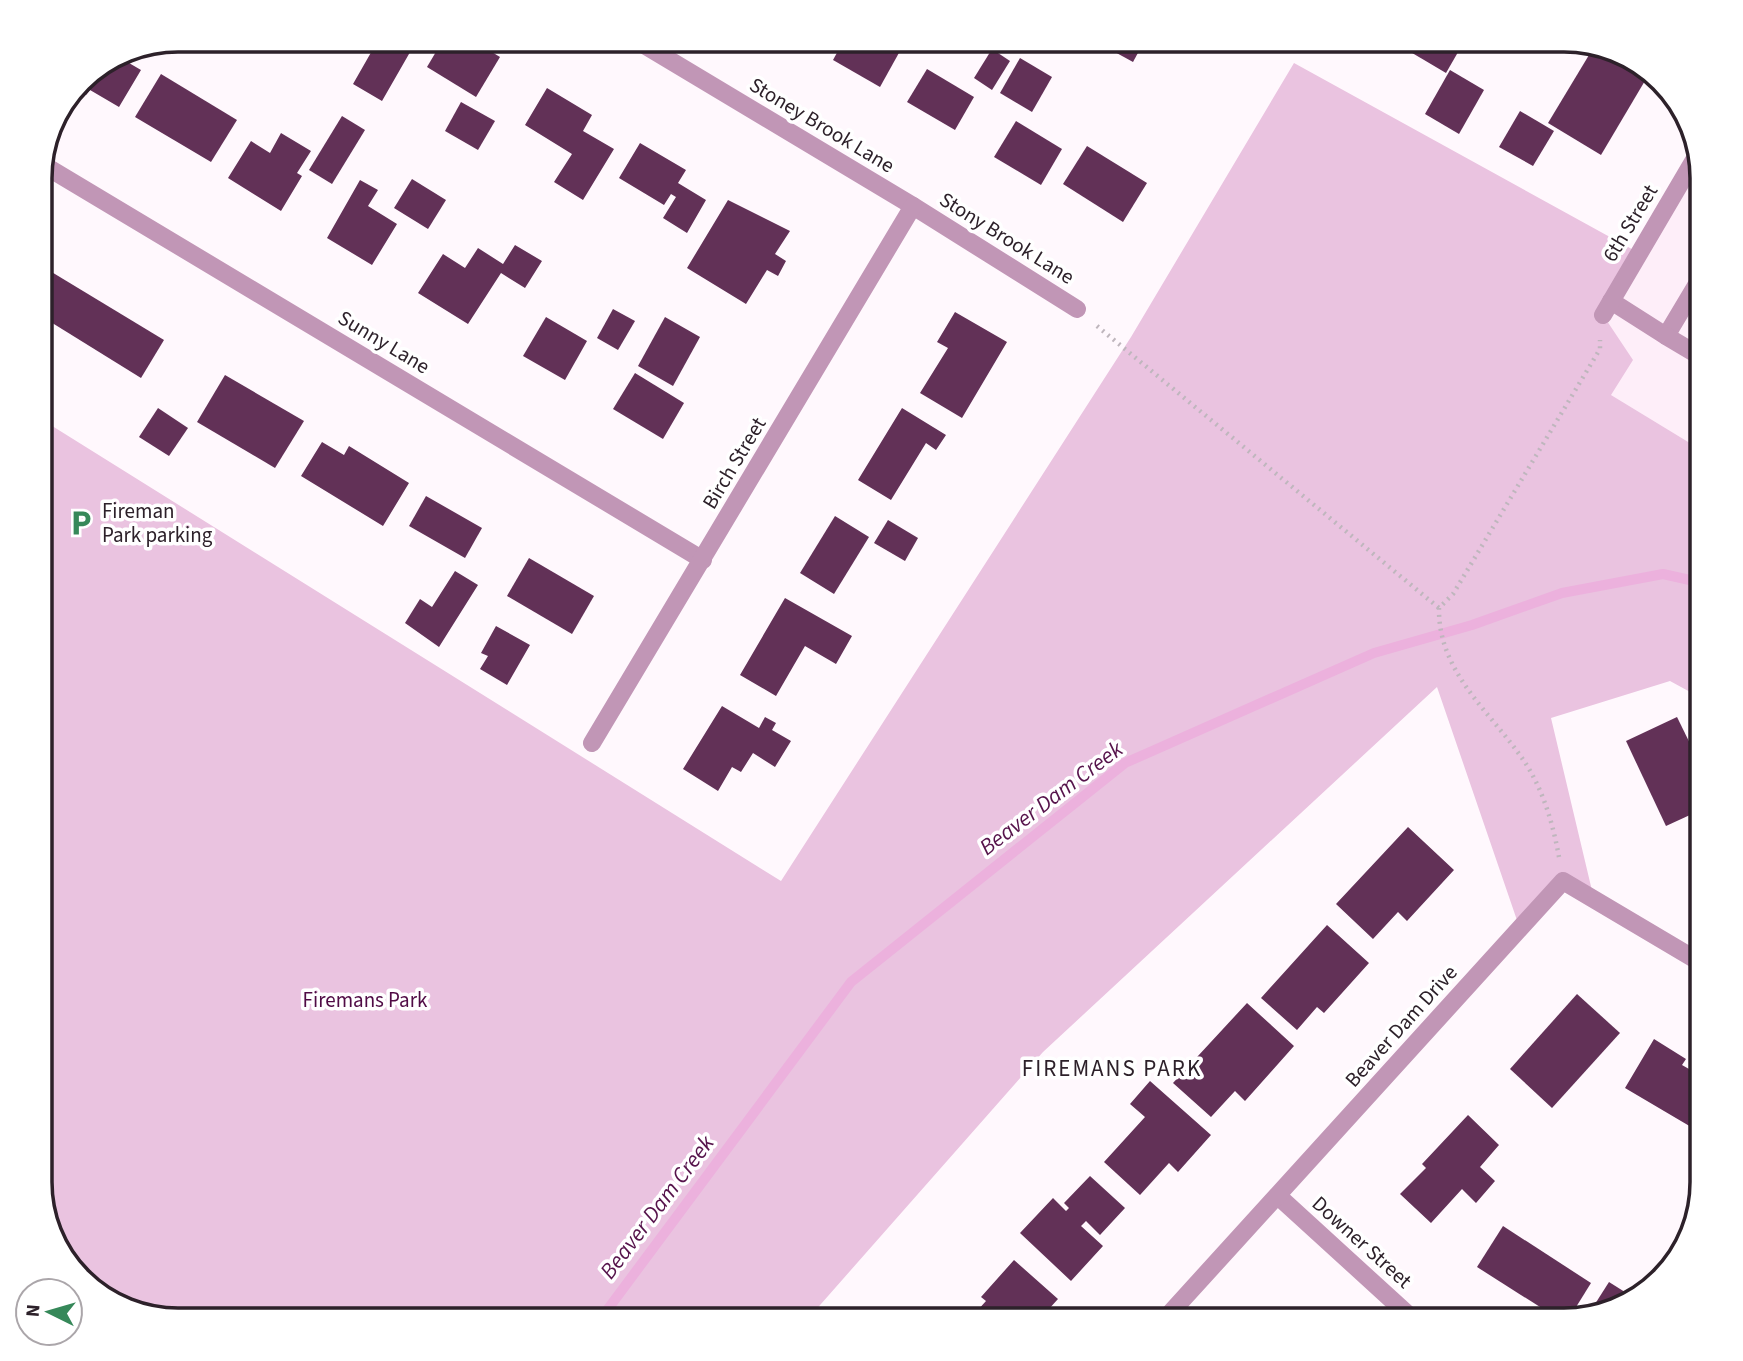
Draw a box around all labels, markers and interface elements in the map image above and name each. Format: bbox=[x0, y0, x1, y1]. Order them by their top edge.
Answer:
street label: Stoney Brook Lane bbox=[744, 70, 900, 180]
street label: 6th Street bbox=[1595, 179, 1665, 267]
street label: Stony Brook Lane bbox=[934, 185, 1080, 291]
street label: Sunny Lane bbox=[332, 303, 436, 381]
street label: Birch Street bbox=[695, 411, 773, 515]
place label: Fireman Park parking bbox=[102, 496, 213, 550]
parking icon: Fireman Park parking bbox=[66, 508, 96, 538]
water label: Beaver Dam Creek bbox=[972, 732, 1131, 863]
street label: Beaver Dam Drive bbox=[1338, 958, 1464, 1094]
park label: Firemans Park bbox=[303, 985, 428, 1015]
district label: FIREMANS PARK bbox=[1022, 1052, 1202, 1085]
water label: Beaver Dam Creek bbox=[592, 1127, 723, 1286]
street label: Downer Street bbox=[1305, 1189, 1419, 1295]
north arrow bbox=[14, 1277, 84, 1347]
text: N bbox=[20, 1303, 48, 1318]

